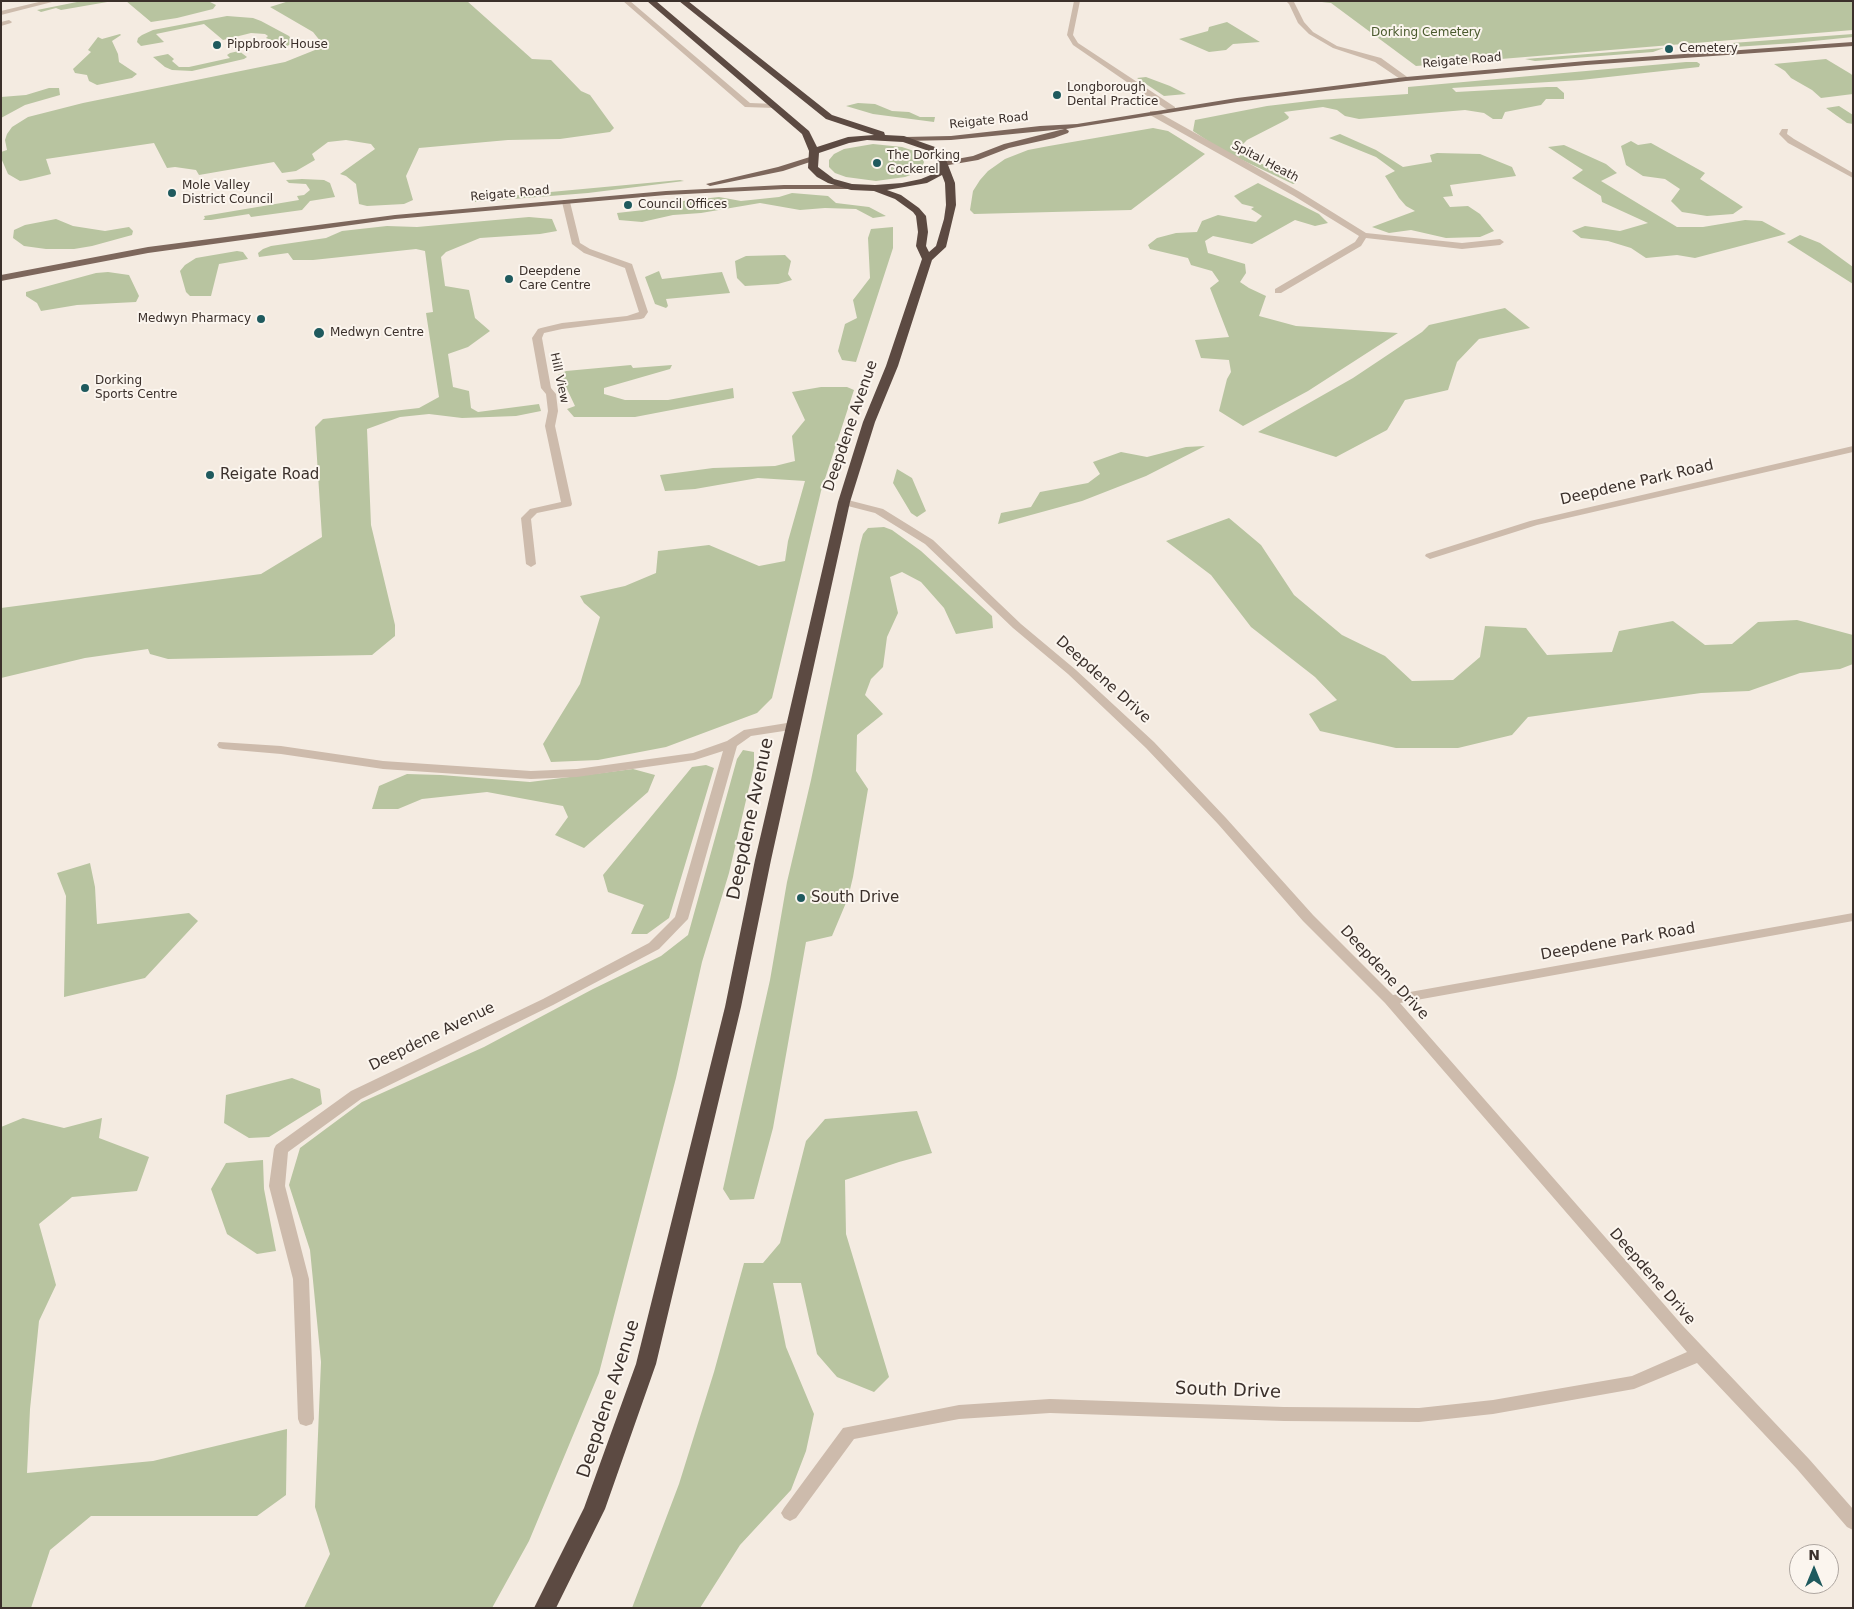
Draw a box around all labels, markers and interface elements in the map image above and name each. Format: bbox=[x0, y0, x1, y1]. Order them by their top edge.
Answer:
park label: Dorking Cemetery bbox=[1371, 26, 1481, 40]
place label: Pippbrook House bbox=[227, 38, 328, 52]
marker: Pippbrook House bbox=[211, 39, 223, 51]
place label: Cemetery bbox=[1679, 42, 1738, 56]
marker: Cemetery bbox=[1663, 43, 1675, 55]
street label: Reigate Road bbox=[1422, 50, 1502, 72]
place label: Longborough Dental Practice bbox=[1067, 81, 1158, 109]
marker: Longborough Dental Practice bbox=[1051, 89, 1063, 101]
street label: Reigate Road bbox=[949, 110, 1029, 132]
street label: Spital Heath bbox=[1229, 138, 1301, 186]
place label: The Dorking Cockerel bbox=[887, 149, 960, 177]
marker: The Dorking Cockerel bbox=[871, 157, 883, 169]
place label: Mole Valley District Council bbox=[182, 179, 273, 207]
street label: Reigate Road bbox=[470, 183, 550, 205]
marker: Mole Valley District Council bbox=[166, 187, 178, 199]
place label: Council Offices bbox=[638, 198, 727, 212]
marker: Council Offices bbox=[622, 199, 634, 211]
place label: Deepdene Care Centre bbox=[519, 265, 591, 293]
marker: Deepdene Care Centre bbox=[503, 273, 515, 285]
place label: Medwyn Pharmacy bbox=[138, 312, 251, 326]
marker: Medwyn Pharmacy bbox=[255, 313, 267, 325]
marker: Medwyn Centre bbox=[312, 326, 326, 340]
place label: Medwyn Centre bbox=[330, 326, 424, 340]
street label: Hill View bbox=[547, 351, 571, 405]
street label: Deepdene Avenue bbox=[820, 358, 882, 494]
place label: Dorking Sports Centre bbox=[95, 374, 177, 402]
marker: Dorking Sports Centre bbox=[79, 382, 91, 394]
street label: Deepdene Park Road bbox=[1559, 457, 1715, 509]
place label: Reigate Road bbox=[220, 466, 319, 484]
marker: Reigate Road bbox=[204, 469, 216, 481]
street label: Deepdene Drive bbox=[1052, 633, 1154, 727]
street label: Deepdene Avenue bbox=[723, 736, 779, 902]
place label: South Drive bbox=[811, 889, 899, 907]
marker: South Drive bbox=[795, 892, 807, 904]
street label: Deepdene Park Road bbox=[1539, 920, 1697, 964]
street label: Deepdene Drive bbox=[1336, 922, 1432, 1024]
street label: Deepdene Avenue bbox=[366, 999, 498, 1075]
street label: Deepdene Drive bbox=[1605, 1225, 1699, 1329]
street label: Deepdene Avenue bbox=[573, 1317, 645, 1481]
street label: South Drive bbox=[1175, 1378, 1281, 1404]
north arrow bbox=[1789, 1544, 1839, 1594]
text: N bbox=[1808, 1547, 1820, 1563]

